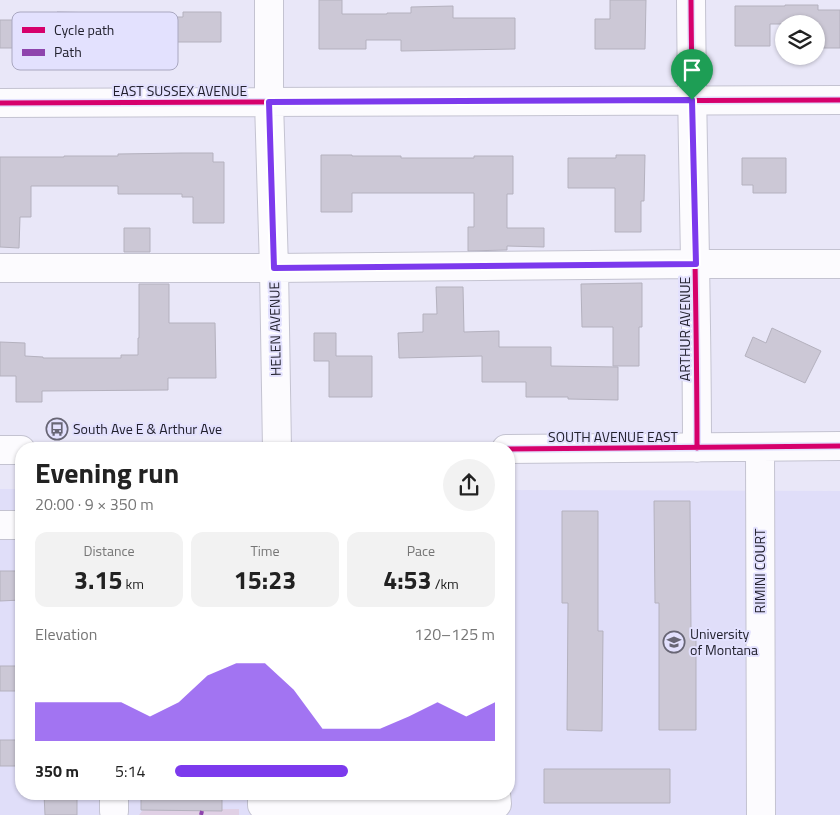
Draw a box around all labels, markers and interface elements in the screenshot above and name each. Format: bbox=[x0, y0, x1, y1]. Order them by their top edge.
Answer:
legend bbox=[12, 12, 178, 70]
map controls bbox=[775, 15, 825, 65]
button: layers bbox=[775, 15, 825, 65]
text: Cycle path bbox=[54, 19, 114, 40]
text: Path bbox=[54, 41, 82, 62]
pin bbox=[671, 49, 713, 100]
icon: arrive bbox=[678, 56, 706, 84]
street label: EAST SUSSEX AVENUE bbox=[113, 80, 248, 101]
street label: ARTHUR AVENUE bbox=[674, 277, 695, 381]
street label: HELEN AVENUE bbox=[263, 281, 286, 376]
bus stop icon: South Ave E & Arthur Ave bbox=[45, 417, 69, 441]
place label: South Ave E & Arthur Ave bbox=[73, 418, 222, 439]
street label: SOUTH AVENUE EAST bbox=[548, 426, 679, 447]
text: Evening run bbox=[35, 451, 179, 494]
button: share bbox=[443, 459, 495, 511]
text: 20:00 · 9 × 350 m bbox=[35, 492, 154, 516]
street label: RIMINI COURT bbox=[749, 528, 770, 613]
text: Distance bbox=[83, 540, 135, 561]
text: Time bbox=[250, 540, 280, 561]
text: Pace bbox=[407, 540, 435, 561]
text: 3.15 bbox=[74, 561, 122, 599]
text: 15:23 bbox=[234, 561, 296, 599]
text: 4:53 bbox=[383, 561, 432, 599]
text: km bbox=[122, 573, 144, 594]
text: /km bbox=[432, 573, 459, 594]
text: Elevation bbox=[35, 622, 97, 646]
text: 120–125 m bbox=[414, 622, 495, 646]
place label: University of Montana bbox=[690, 623, 758, 660]
school or university icon: University of Montana bbox=[662, 630, 686, 654]
text: 350 m bbox=[35, 759, 79, 783]
text: 5:14 bbox=[115, 759, 145, 783]

